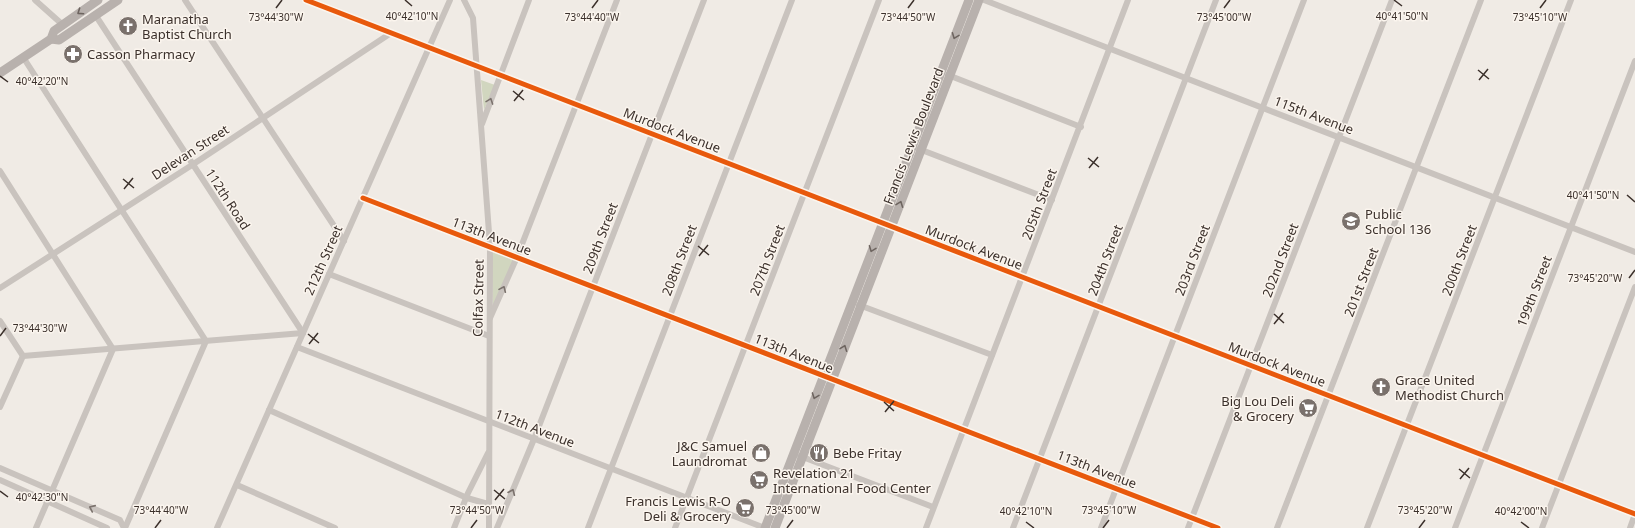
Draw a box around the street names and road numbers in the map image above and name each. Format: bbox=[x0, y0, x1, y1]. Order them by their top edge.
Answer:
street label: Francis Lewis Boulevard bbox=[879, 65, 947, 207]
street label: 115th Avenue bbox=[1272, 92, 1356, 138]
street label: Murdock Avenue bbox=[621, 103, 723, 157]
street label: Delevan Street bbox=[148, 120, 232, 184]
street label: 112th Road bbox=[201, 165, 255, 233]
street label: 205th Street bbox=[1017, 166, 1061, 242]
street label: 209th Street bbox=[578, 200, 622, 276]
street label: 113th Avenue bbox=[450, 213, 534, 259]
street label: Murdock Avenue bbox=[923, 220, 1025, 274]
street label: 202nd Street bbox=[1258, 220, 1302, 300]
street label: 203rd Street bbox=[1170, 221, 1214, 298]
street label: 212th Street bbox=[300, 222, 347, 298]
street label: 208th Street bbox=[657, 222, 701, 298]
street label: 207th Street bbox=[745, 222, 789, 298]
street label: 204th Street bbox=[1083, 222, 1127, 298]
street label: 200th Street bbox=[1437, 222, 1481, 298]
street label: 201st Street bbox=[1340, 244, 1383, 319]
street label: 199th Street bbox=[1512, 253, 1556, 329]
street label: Colfax Street bbox=[468, 259, 488, 337]
street label: 113th Avenue bbox=[752, 329, 836, 377]
street label: Murdock Avenue bbox=[1226, 337, 1328, 391]
street label: 112th Avenue bbox=[493, 405, 577, 451]
street label: 113th Avenue bbox=[1055, 446, 1139, 492]

